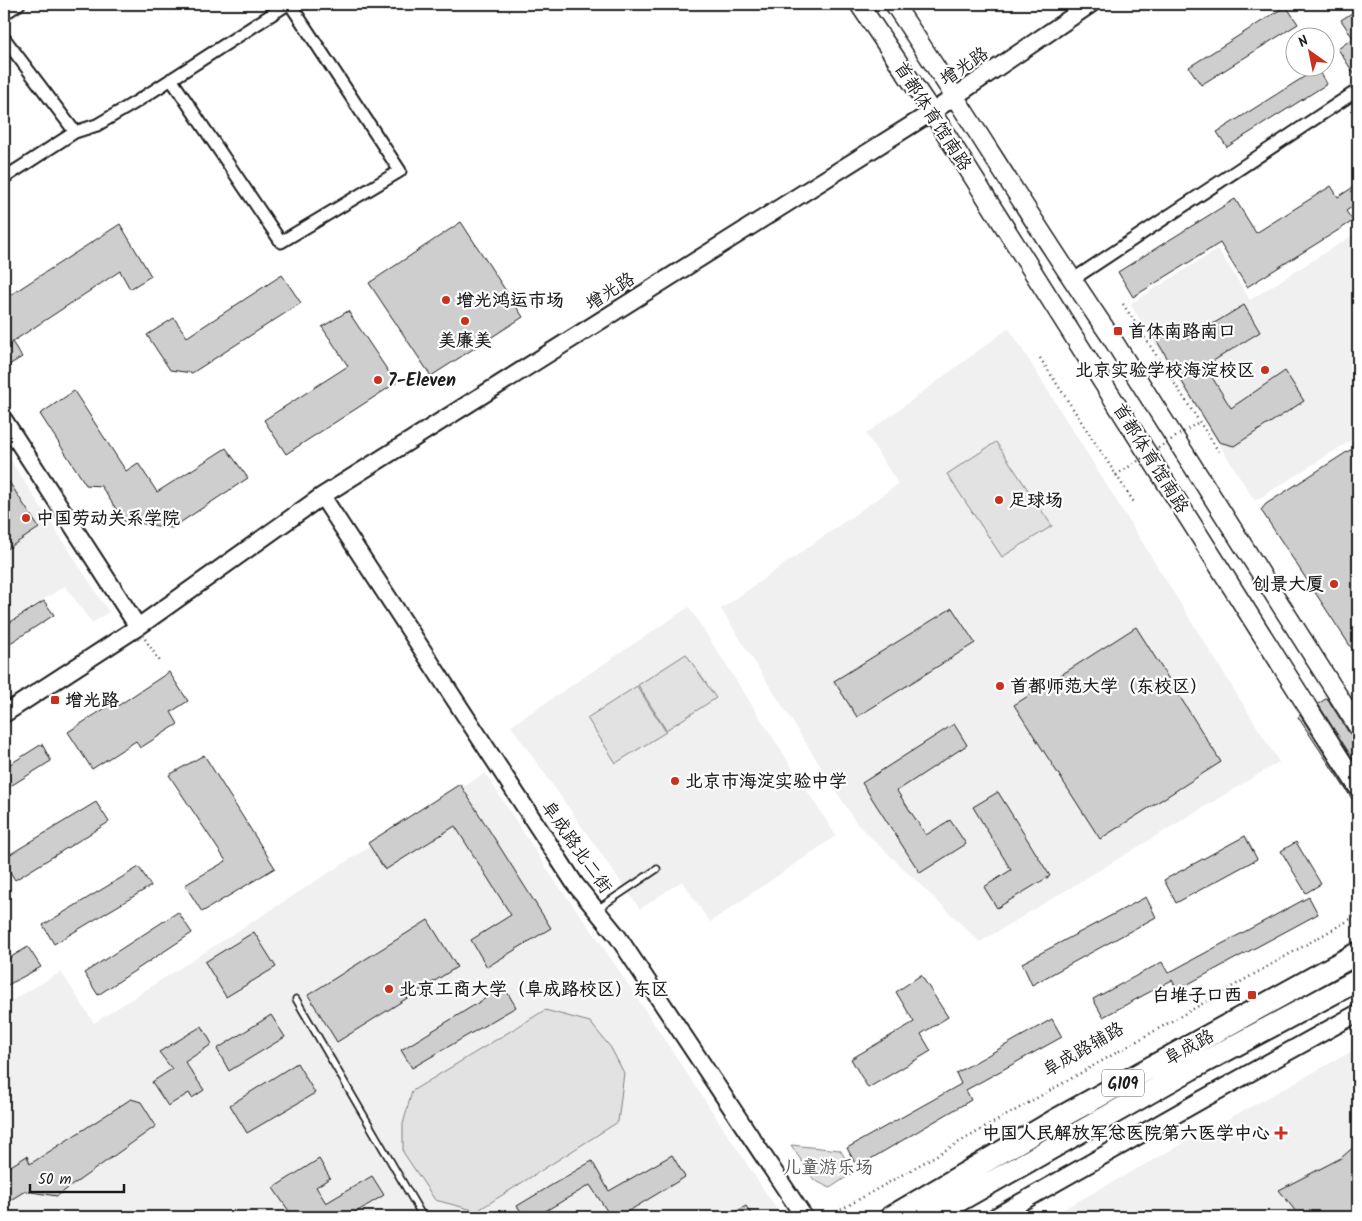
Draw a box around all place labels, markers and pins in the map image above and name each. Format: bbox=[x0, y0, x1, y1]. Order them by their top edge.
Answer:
place label: 增光鸿运市场 bbox=[456, 287, 564, 316]
marker: 增光鸿运市场 bbox=[440, 294, 452, 306]
marker: 美廉美 bbox=[459, 315, 471, 327]
place label: 首体南路南口 bbox=[1128, 318, 1236, 347]
marker: 首体南路南口 bbox=[1112, 325, 1124, 337]
place label: 美廉美 bbox=[438, 327, 492, 356]
place label: 北京实验学校海淀校区 bbox=[1075, 357, 1255, 386]
marker: 北京实验学校海淀校区 bbox=[1259, 364, 1271, 376]
place label: 7-Eleven bbox=[388, 367, 456, 396]
marker: 7-Eleven bbox=[372, 374, 384, 386]
place label: 足球场 bbox=[1009, 487, 1063, 516]
marker: 足球场 bbox=[993, 494, 1005, 506]
place label: 中国劳动关系学院 bbox=[36, 505, 180, 534]
marker: 中国劳动关系学院 bbox=[20, 512, 32, 524]
place label: 创景大厦 bbox=[1252, 571, 1324, 600]
marker: 创景大厦 bbox=[1328, 578, 1340, 590]
place label: 首都师范大学（东校区） bbox=[1010, 673, 1208, 702]
marker: 首都师范大学（东校区） bbox=[994, 680, 1006, 692]
place label: 增光路 bbox=[65, 687, 119, 716]
marker: 增光路 bbox=[49, 694, 61, 706]
place label: 北京市海淀实验中学 bbox=[685, 768, 847, 797]
marker: 北京市海淀实验中学 bbox=[669, 775, 681, 787]
place label: 北京工商大学（阜成路校区）东区 bbox=[399, 976, 669, 1005]
place label: 白堆子口西 bbox=[1152, 982, 1242, 1011]
marker: 北京工商大学（阜成路校区）东区 bbox=[383, 983, 395, 995]
marker: 白堆子口西 bbox=[1246, 989, 1258, 1001]
place label: 中国人民解放军总医院第六医学中心 bbox=[982, 1120, 1270, 1149]
marker: 中国人民解放军总医院第六医学中心 bbox=[1274, 1126, 1288, 1140]

